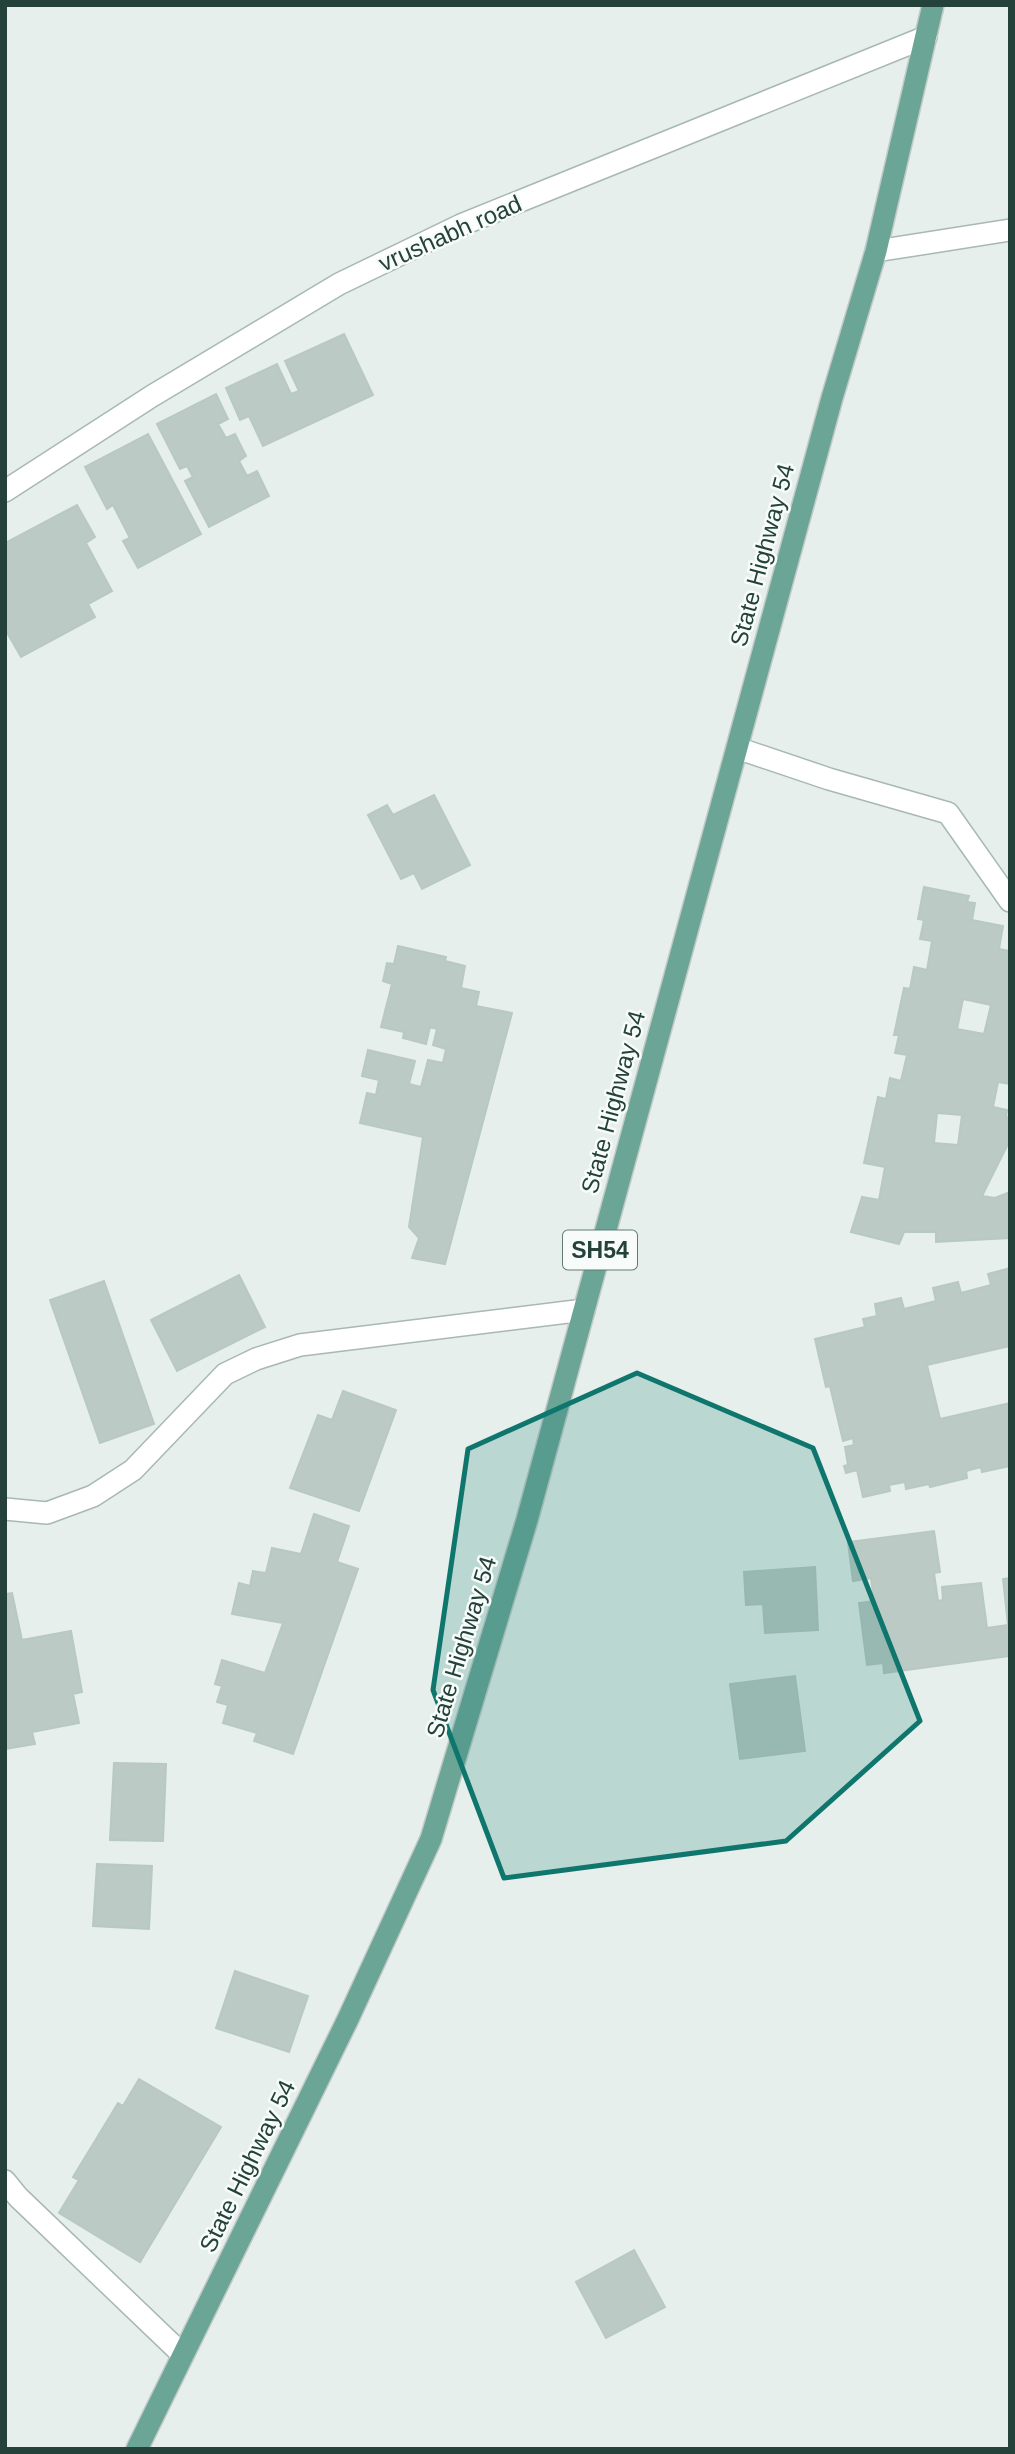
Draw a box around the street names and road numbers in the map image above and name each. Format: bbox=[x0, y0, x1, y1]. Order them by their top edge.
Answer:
street label: vrushabh road bbox=[374, 189, 526, 277]
street label: State Highway 54 bbox=[725, 461, 799, 649]
street label: State Highway 54 bbox=[576, 1008, 650, 1196]
road number: SH54 bbox=[563, 1231, 637, 1270]
street label: State Highway 54 bbox=[421, 1553, 501, 1741]
street label: State Highway 54 bbox=[194, 2076, 300, 2256]

